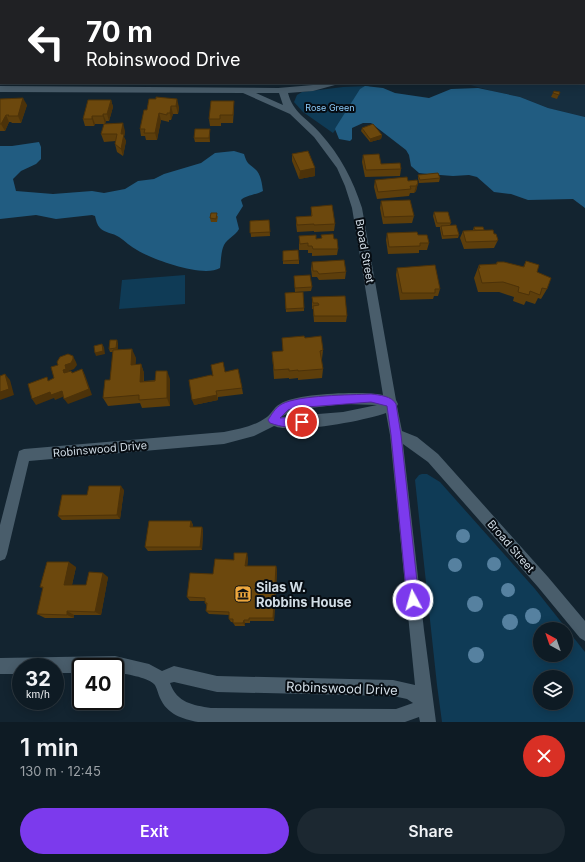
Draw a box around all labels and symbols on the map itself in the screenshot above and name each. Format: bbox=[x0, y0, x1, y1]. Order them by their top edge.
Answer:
park label: Rose Green bbox=[305, 102, 355, 113]
street label: Broad Street bbox=[352, 218, 378, 285]
pin bbox=[285, 405, 319, 439]
street label: Robinswood Drive bbox=[52, 438, 148, 460]
street label: Broad Street bbox=[484, 517, 538, 575]
place label: Silas W. Robbins House bbox=[256, 579, 352, 610]
position arrow bbox=[392, 579, 434, 621]
museum icon: Silas W. Robbins House bbox=[233, 584, 253, 604]
north arrow bbox=[533, 622, 573, 662]
speed limit sign: 40 bbox=[72, 658, 124, 710]
street label: Robinswood Drive bbox=[286, 678, 398, 698]

